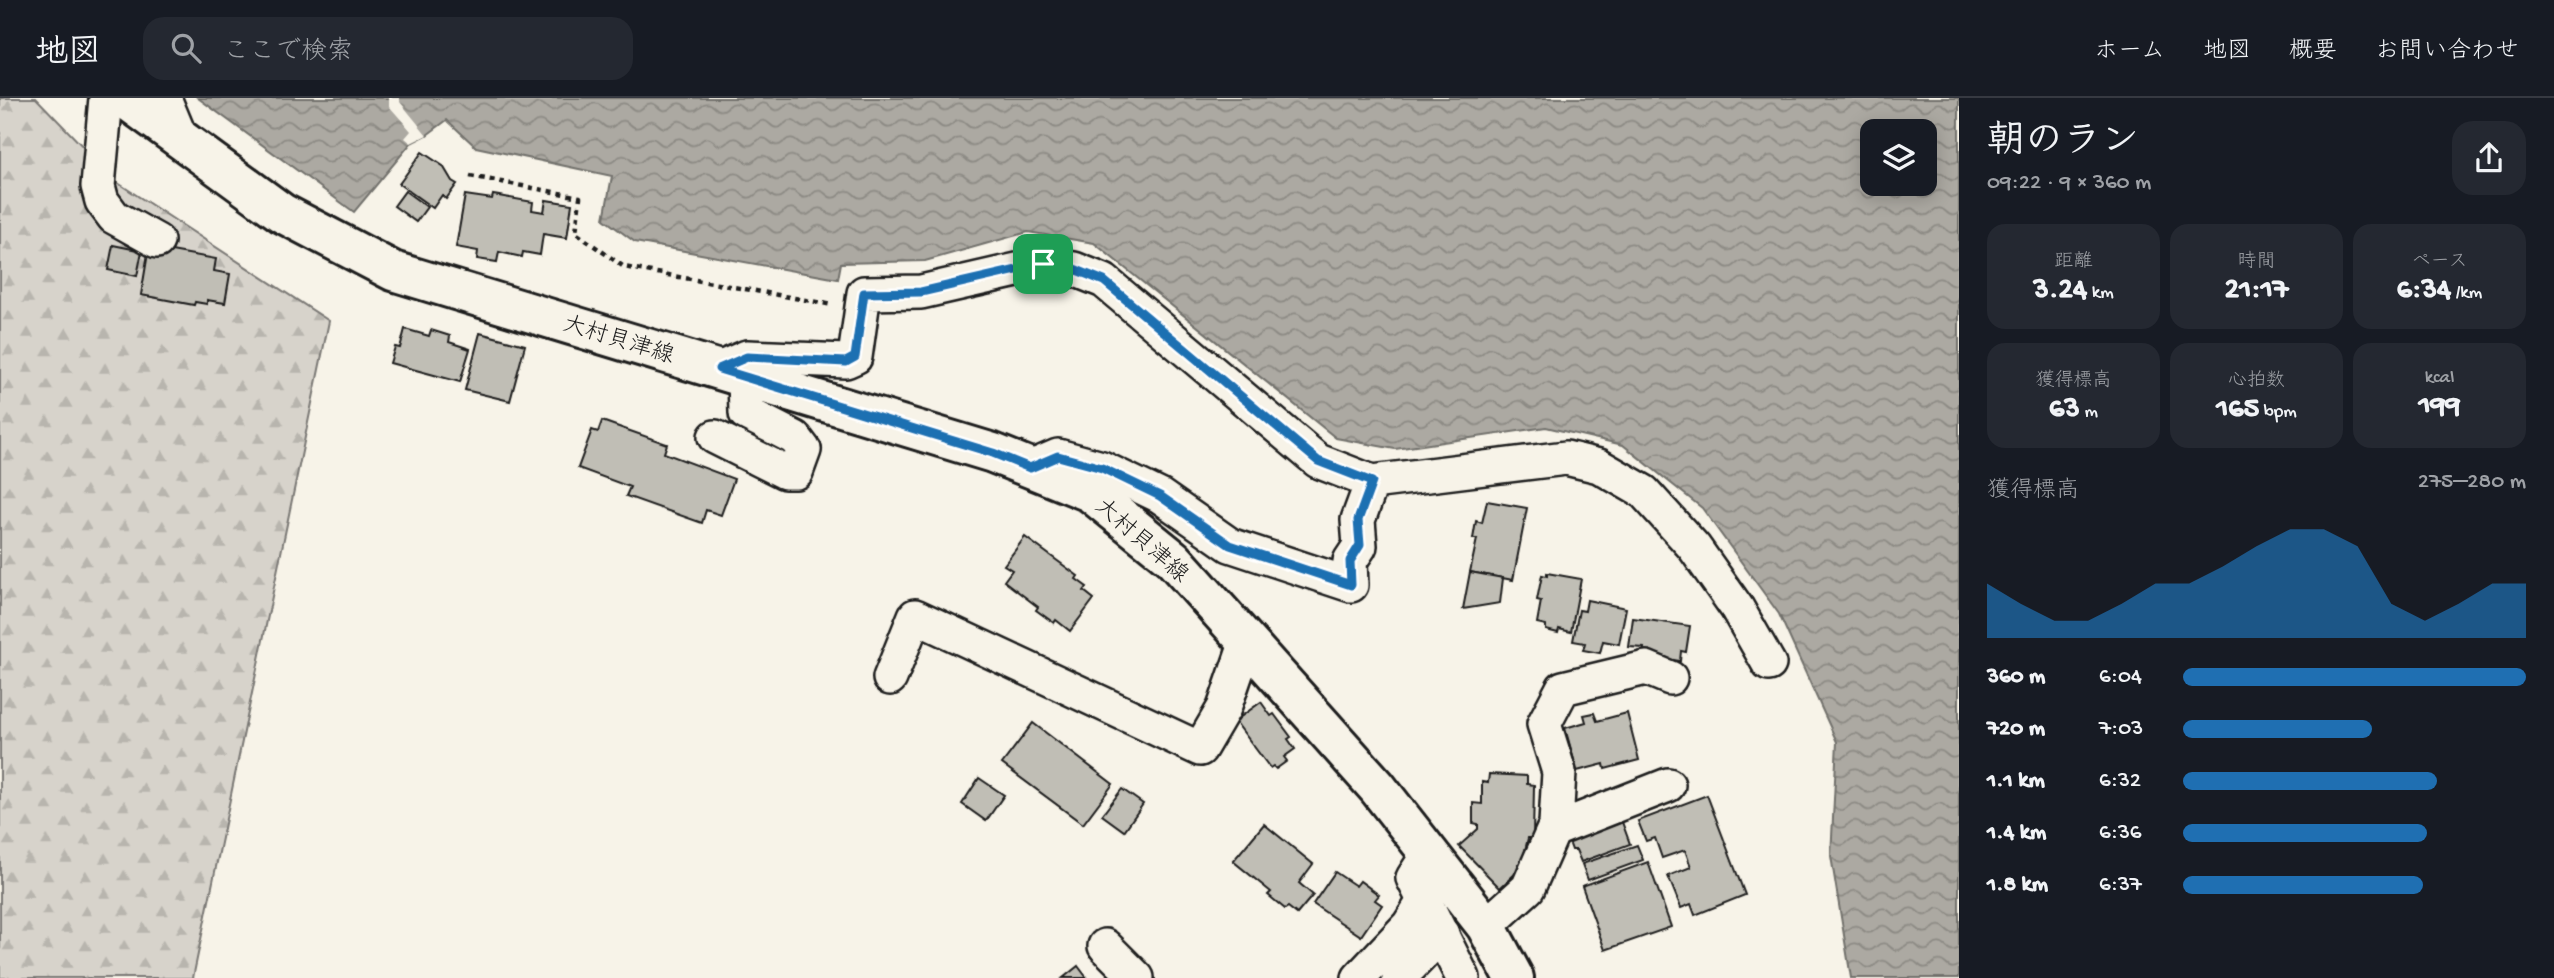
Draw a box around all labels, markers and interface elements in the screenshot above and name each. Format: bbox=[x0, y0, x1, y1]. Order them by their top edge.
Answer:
search box bbox=[143, 17, 633, 80]
icon: search bbox=[167, 29, 205, 67]
text: 地図 bbox=[35, 36, 101, 74]
text: ここで検索 bbox=[223, 38, 353, 69]
text: ホーム bbox=[2094, 38, 2165, 67]
text: 地図 bbox=[2203, 38, 2251, 67]
text: 概要 bbox=[2289, 38, 2337, 67]
text: お問い合わせ bbox=[2375, 38, 2519, 67]
map controls bbox=[1860, 119, 1937, 196]
button: layers bbox=[1860, 119, 1937, 196]
button: share bbox=[2452, 121, 2526, 195]
text: 朝のラン bbox=[1987, 122, 2139, 166]
text: 09:22 · 9 × 360 m bbox=[1987, 170, 2151, 197]
pin bbox=[1013, 234, 1073, 294]
icon: arrive bbox=[1024, 245, 1062, 283]
text: 距離 bbox=[2054, 251, 2093, 274]
text: 時間 bbox=[2237, 251, 2276, 274]
text: ペース bbox=[2412, 251, 2467, 274]
text: 3.24 bbox=[2033, 274, 2087, 309]
text: 21:17 bbox=[2225, 274, 2288, 309]
text: 6:34 bbox=[2397, 274, 2451, 309]
text: km bbox=[2087, 282, 2114, 305]
text: /km bbox=[2451, 282, 2482, 305]
street label: 大村貝津線 bbox=[559, 311, 677, 371]
text: kcal bbox=[2425, 367, 2454, 390]
text: 獲得標高 bbox=[2035, 370, 2112, 393]
text: 心拍数 bbox=[2228, 370, 2285, 393]
text: 199 bbox=[2418, 390, 2461, 425]
text: 63 bbox=[2049, 393, 2080, 428]
text: 165 bbox=[2216, 393, 2259, 428]
text: m bbox=[2080, 401, 2098, 424]
text: bpm bbox=[2259, 401, 2297, 424]
text: 275–280 m bbox=[2418, 469, 2526, 496]
text: 獲得標高 bbox=[1987, 478, 2079, 505]
street label: 大村貝津線 bbox=[1088, 493, 1194, 590]
text: 360 m bbox=[1987, 664, 2045, 691]
text: 6:04 bbox=[2099, 664, 2142, 691]
text: 720 m bbox=[1987, 716, 2045, 743]
text: 7:03 bbox=[2099, 716, 2143, 743]
text: 1.1 km bbox=[1987, 768, 2045, 795]
text: 6:32 bbox=[2099, 768, 2141, 795]
text: 1.4 km bbox=[1987, 820, 2046, 847]
text: 6:36 bbox=[2099, 820, 2141, 847]
text: 1.8 km bbox=[1987, 872, 2048, 899]
text: 6:37 bbox=[2099, 872, 2142, 899]

